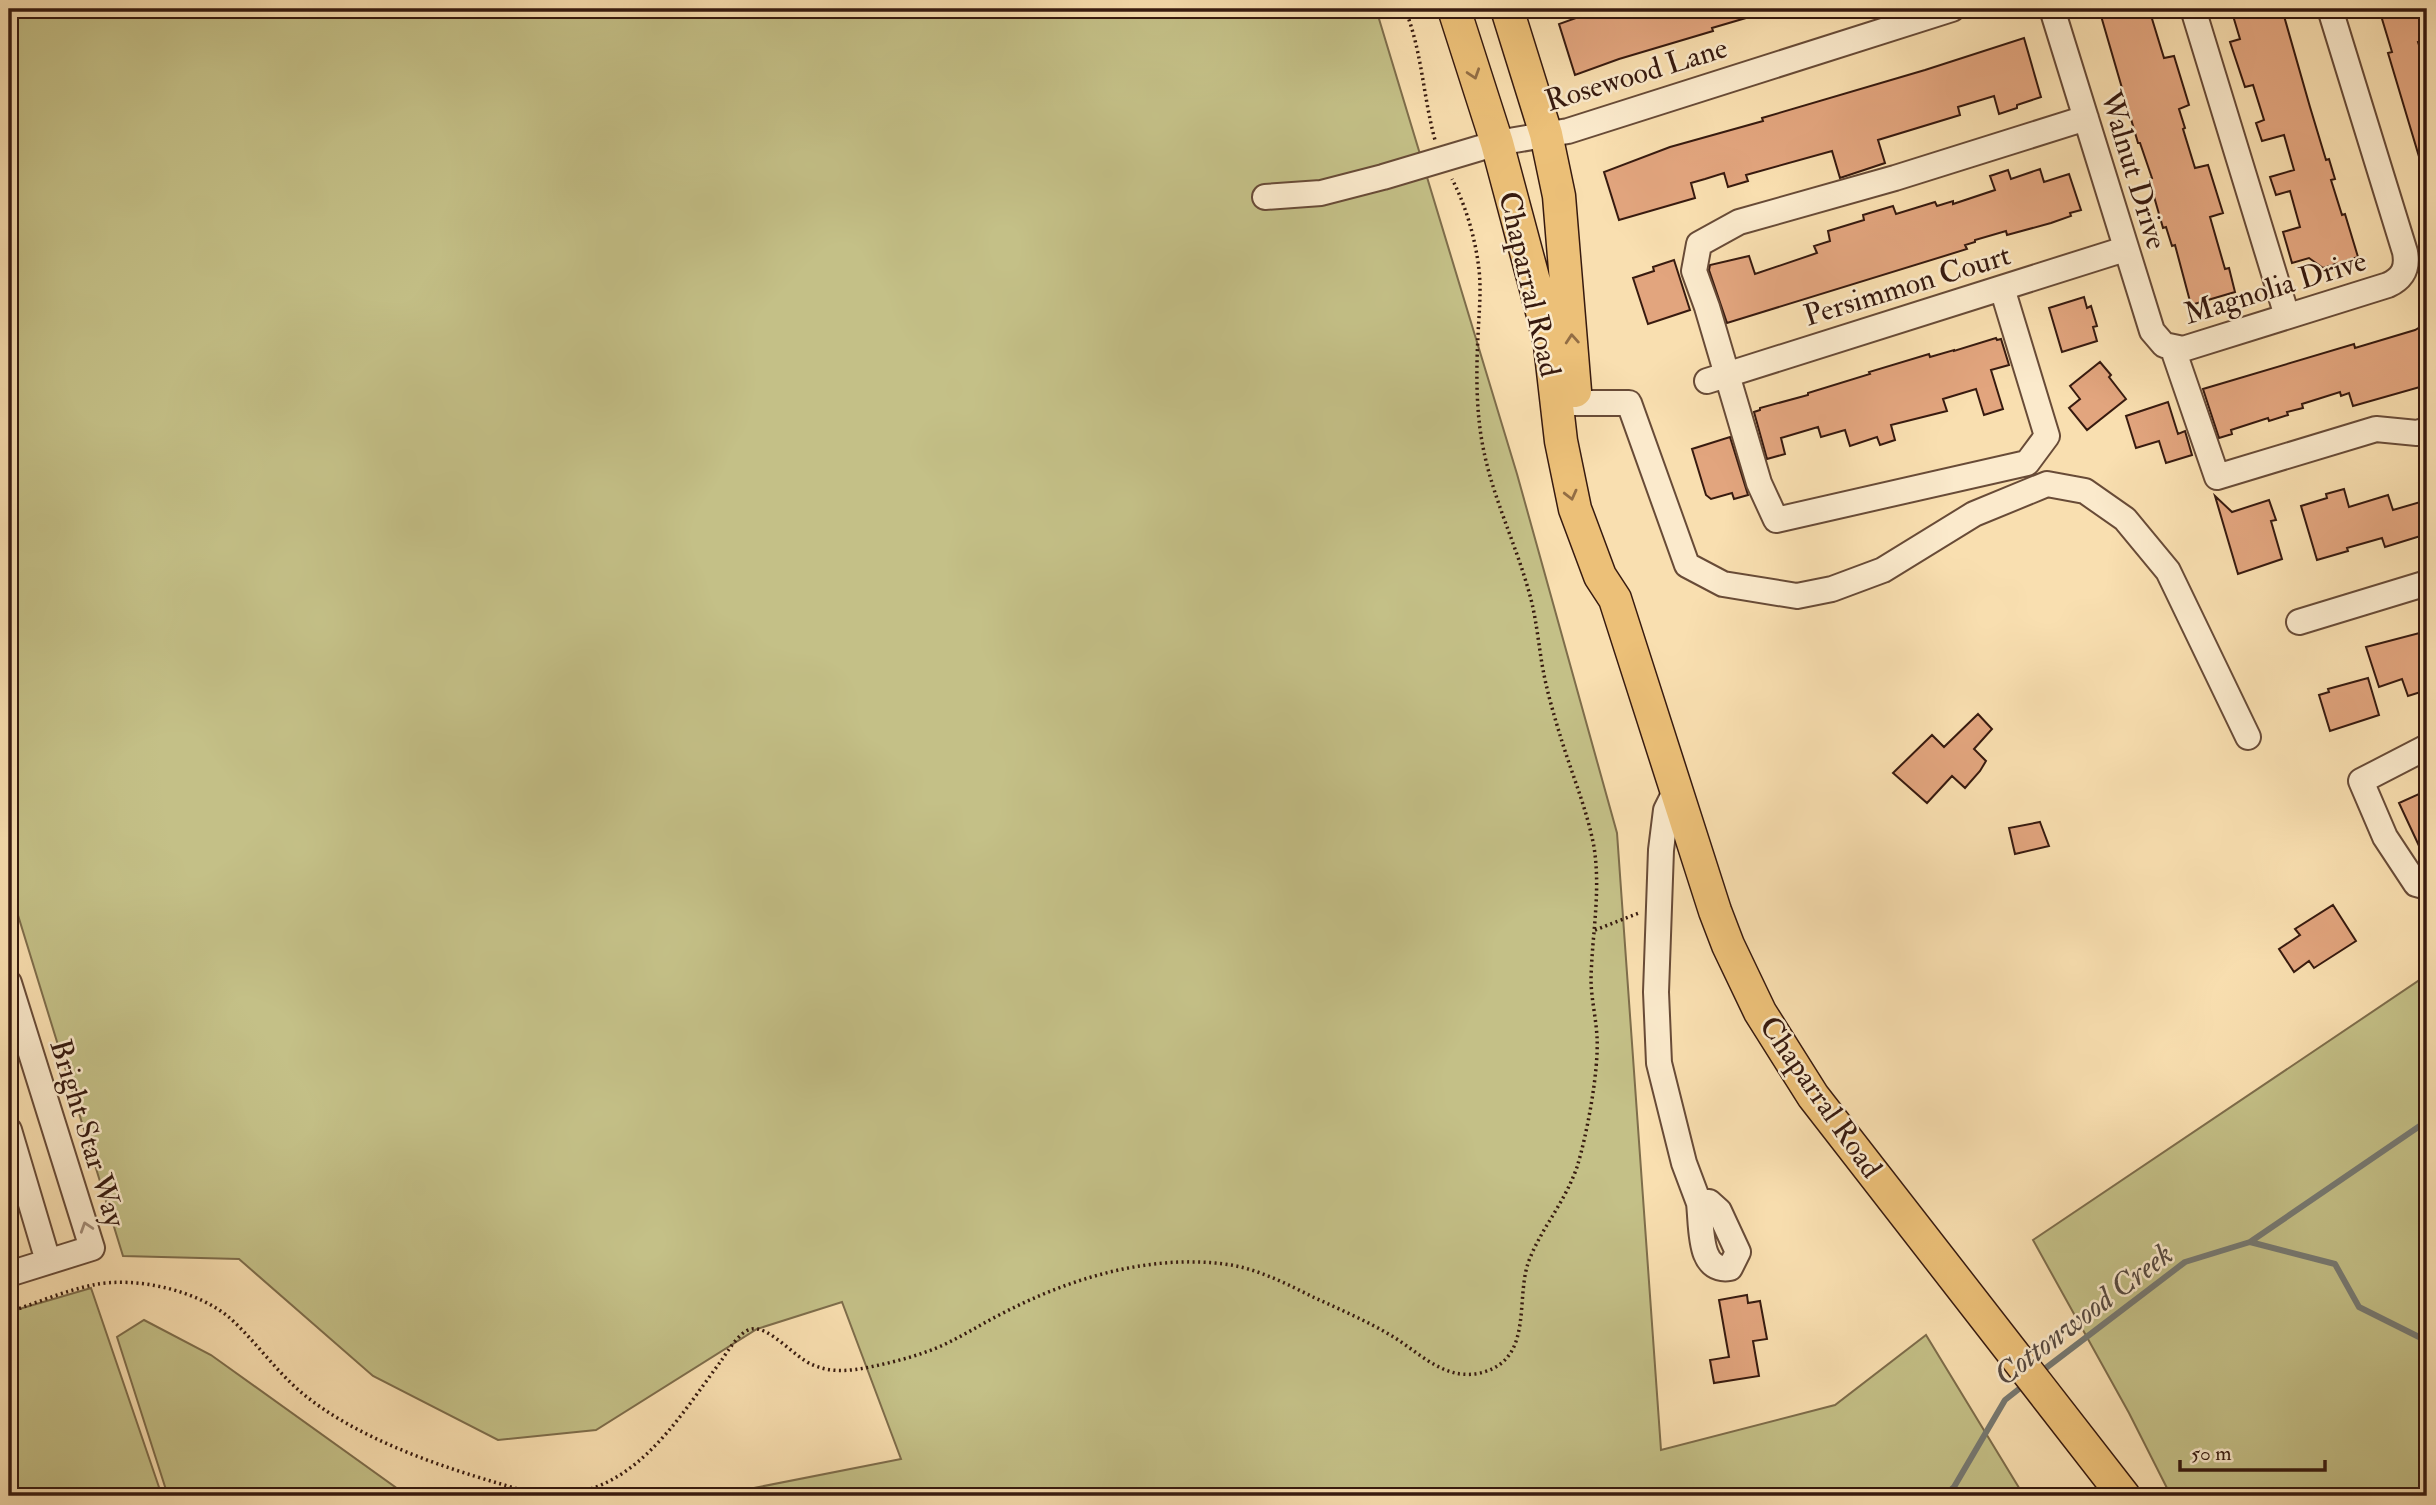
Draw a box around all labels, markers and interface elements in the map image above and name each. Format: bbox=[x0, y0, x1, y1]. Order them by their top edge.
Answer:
street label: Rosewood Lane bbox=[1540, 29, 1732, 120]
one-way arrow bbox=[1466, 67, 1481, 79]
street label: Walnut Drive bbox=[2092, 86, 2175, 254]
street label: Chaparral Road bbox=[1490, 188, 1569, 381]
street label: Persimmon Court bbox=[1799, 236, 2015, 334]
street label: Magnolia Drive bbox=[2180, 242, 2371, 333]
one-way arrow bbox=[1565, 333, 1580, 344]
one-way arrow bbox=[1563, 489, 1577, 501]
street label: Chaparral Road bbox=[1751, 1009, 1890, 1185]
street label: Bright Star Way bbox=[41, 1035, 134, 1232]
one-way arrow bbox=[79, 1221, 94, 1233]
water label: Cottonwood Creek bbox=[1986, 1234, 2181, 1395]
scale bar bbox=[2180, 1428, 2326, 1472]
text: 50 m bbox=[2191, 1440, 2232, 1467]

